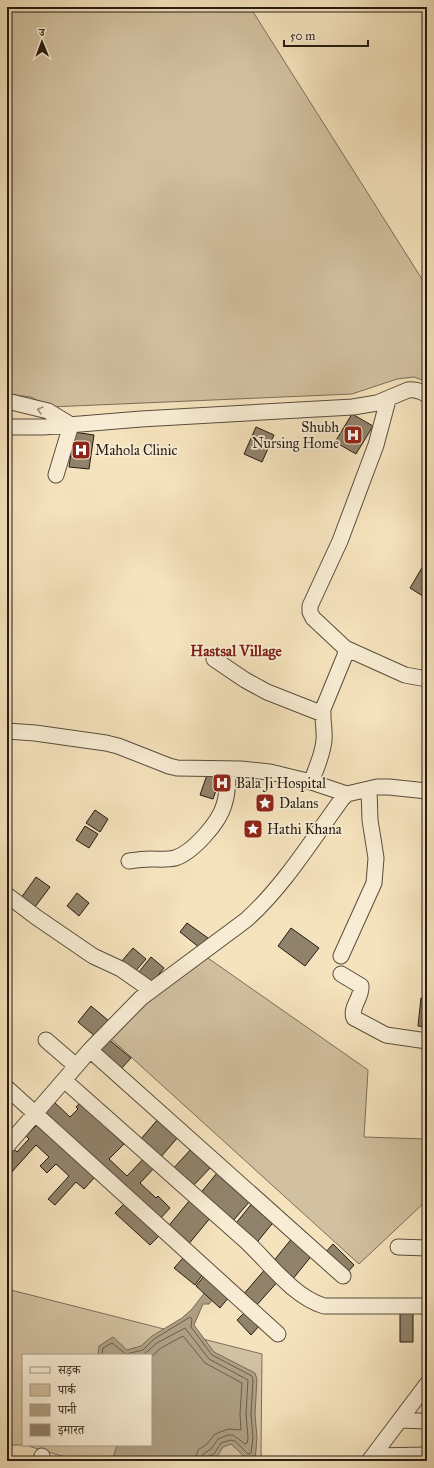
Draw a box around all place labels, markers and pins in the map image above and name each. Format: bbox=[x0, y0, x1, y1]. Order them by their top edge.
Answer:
place label: Shubh Nursing Home bbox=[252, 419, 339, 452]
hospital icon: Shubh Nursing Home bbox=[342, 424, 364, 446]
hospital icon: Mahola Clinic bbox=[70, 439, 92, 461]
place label: Mahola Clinic bbox=[95, 442, 177, 459]
hospital icon: Bala Ji Hospital bbox=[211, 772, 233, 794]
place label: Bala Ji Hospital bbox=[236, 775, 326, 793]
place icon: Dalans bbox=[254, 792, 276, 814]
place label: Dalans bbox=[279, 795, 318, 812]
place icon: Hathi Khana bbox=[242, 818, 264, 840]
place label: Hathi Khana bbox=[267, 821, 342, 838]

